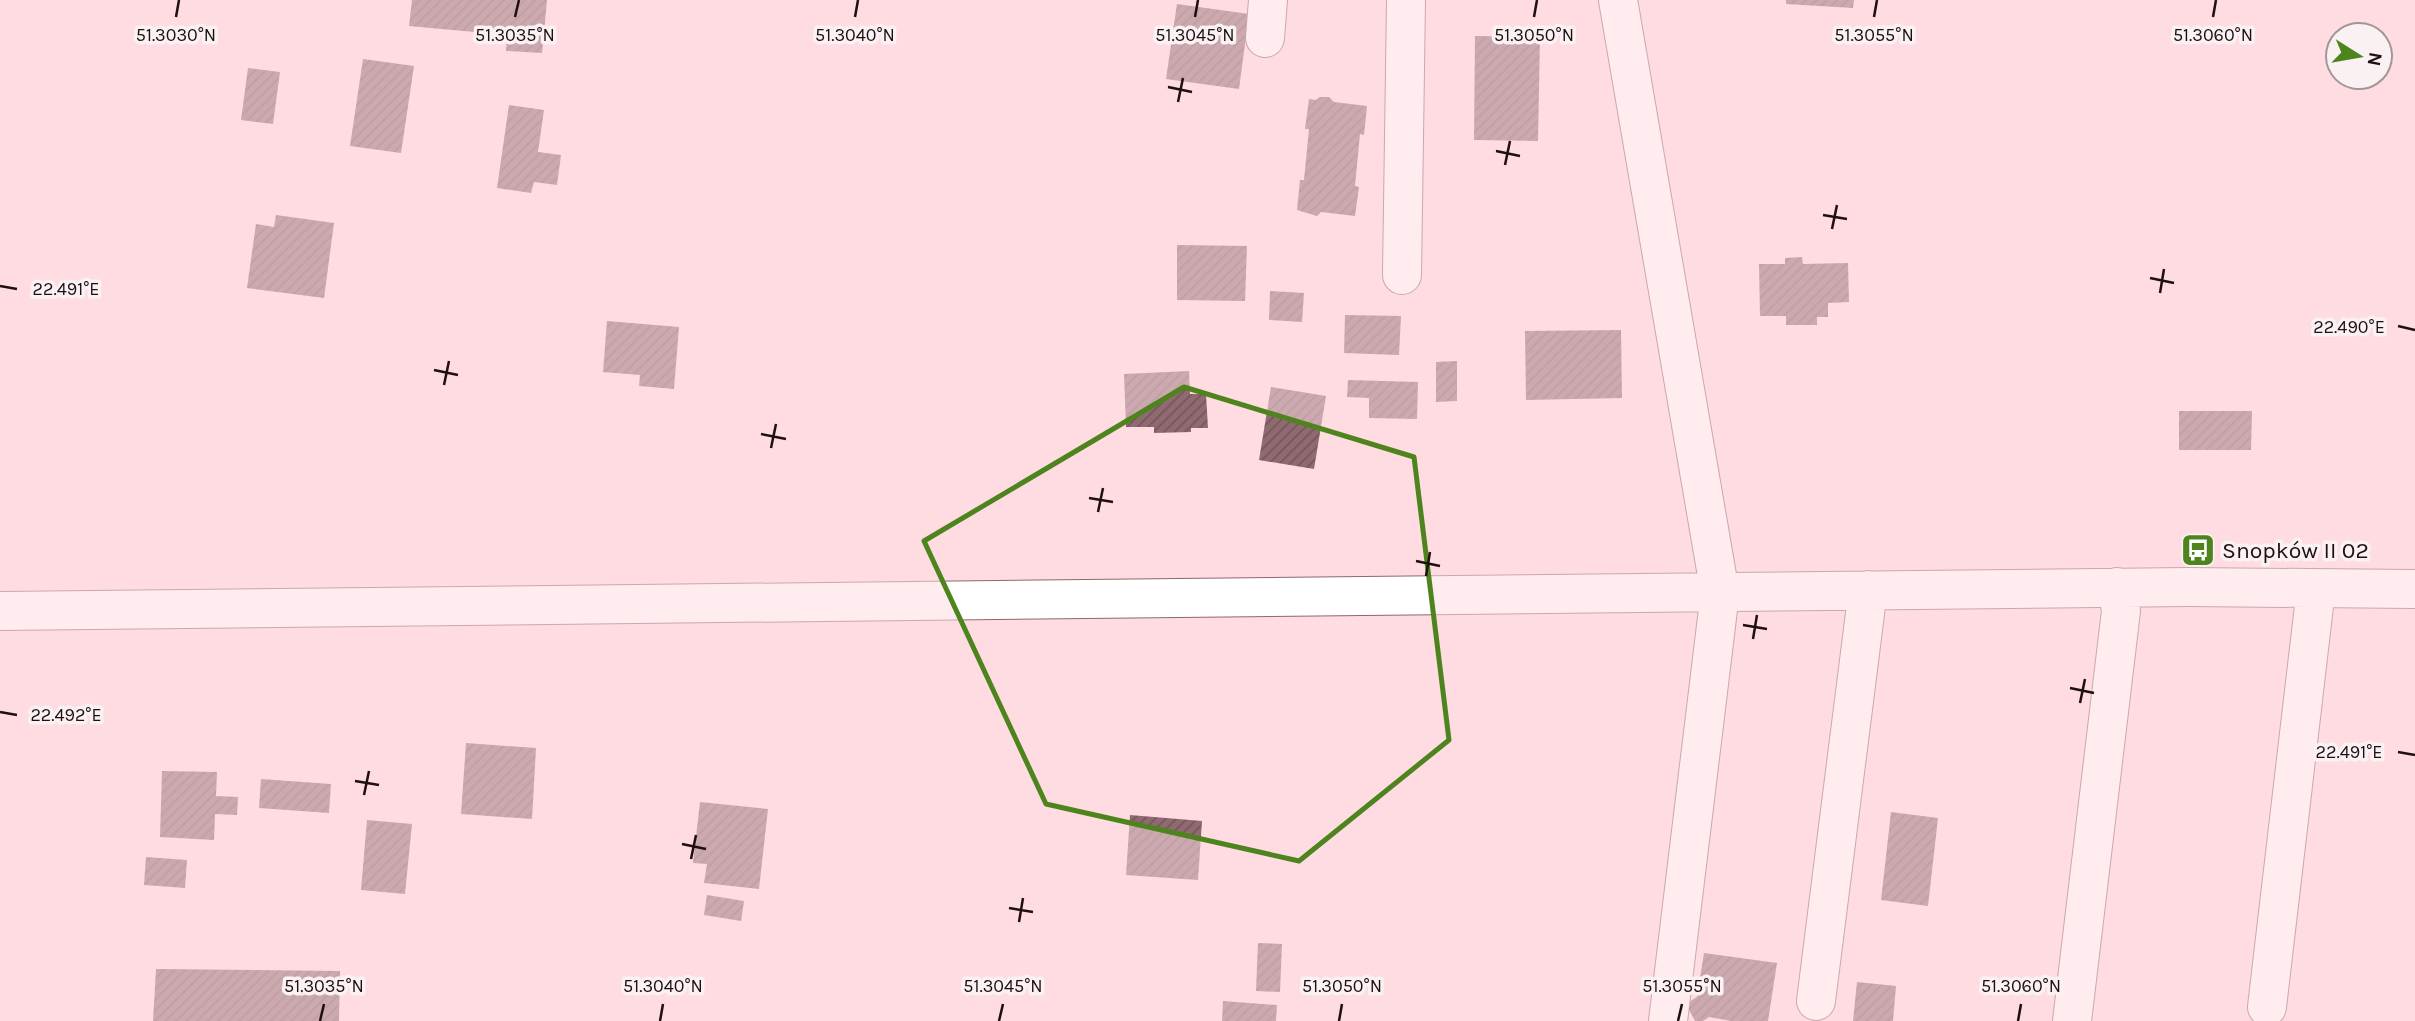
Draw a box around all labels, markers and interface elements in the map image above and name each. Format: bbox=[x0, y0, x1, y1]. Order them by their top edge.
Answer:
north arrow bbox=[2324, 21, 2394, 91]
text: 51.3030°N bbox=[136, 24, 216, 46]
text: 51.3035°N bbox=[475, 24, 555, 46]
text: 51.3040°N bbox=[815, 24, 895, 46]
text: 51.3045°N bbox=[1155, 24, 1235, 46]
text: 51.3050°N bbox=[1494, 24, 1574, 46]
text: 51.3055°N bbox=[1834, 24, 1914, 46]
text: 51.3060°N bbox=[2173, 24, 2253, 46]
text: N bbox=[2363, 50, 2387, 68]
text: 22.491°E bbox=[33, 278, 99, 300]
text: 22.490°E bbox=[2313, 316, 2385, 338]
bus stop icon: Snopków II 02 bbox=[2179, 531, 2217, 569]
place label: Snopków II 02 bbox=[2222, 537, 2369, 564]
text: 22.492°E bbox=[30, 704, 102, 726]
text: 22.491°E bbox=[2316, 741, 2382, 763]
text: 51.3035°N bbox=[284, 975, 364, 997]
text: 51.3040°N bbox=[623, 975, 703, 997]
text: 51.3045°N bbox=[963, 975, 1043, 997]
text: 51.3050°N bbox=[1302, 975, 1382, 997]
text: 51.3055°N bbox=[1642, 975, 1722, 997]
text: 51.3060°N bbox=[1981, 975, 2061, 997]

